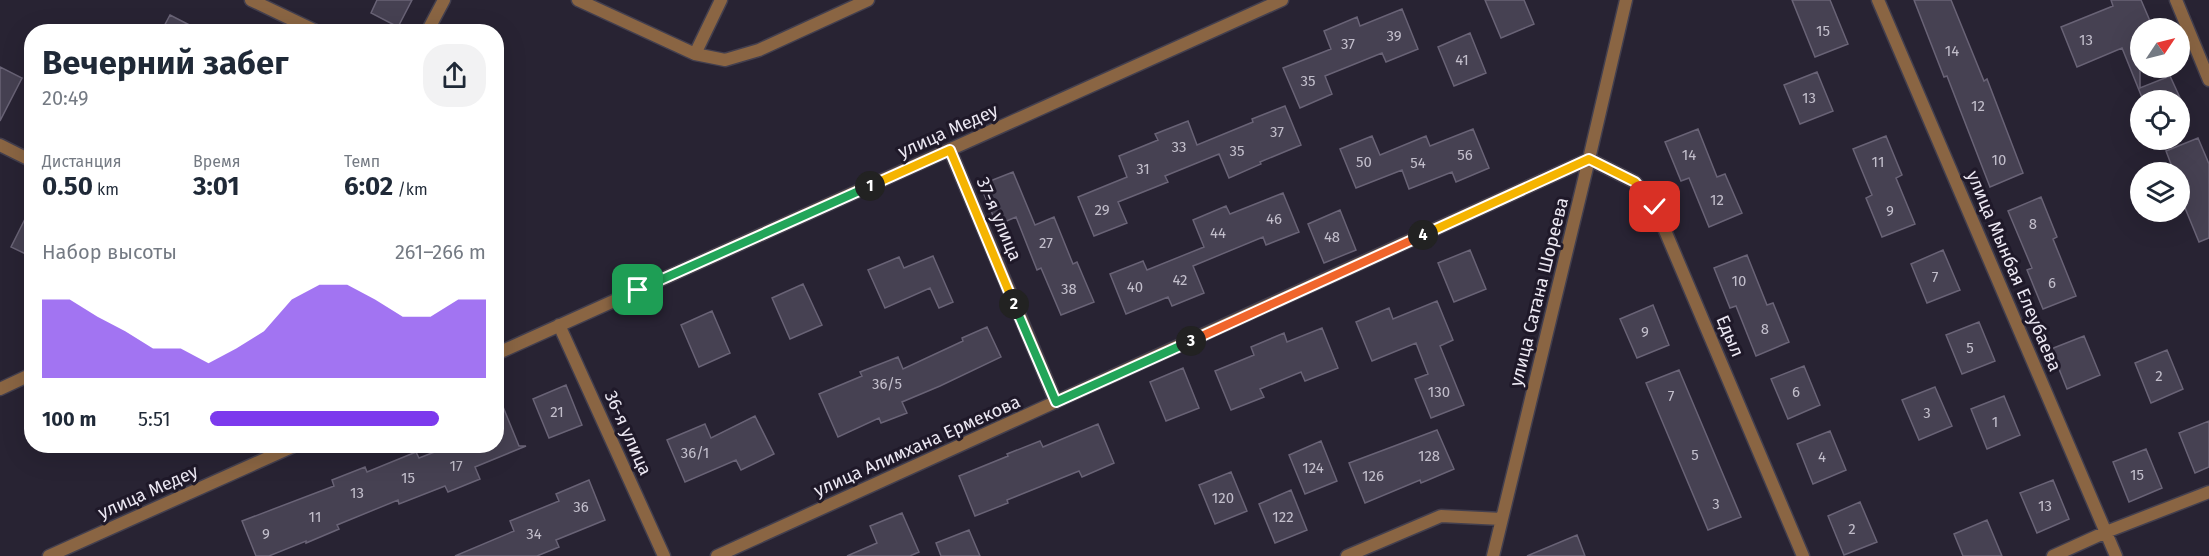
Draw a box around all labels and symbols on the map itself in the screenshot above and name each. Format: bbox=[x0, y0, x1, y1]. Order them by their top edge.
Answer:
north arrow bbox=[2130, 18, 2190, 78]
house number: 15 bbox=[1816, 22, 1830, 40]
house number: 39 bbox=[1386, 27, 1402, 45]
house number: 13 bbox=[2079, 31, 2093, 49]
house number: 37 bbox=[1341, 35, 1355, 53]
house number: 14 bbox=[1945, 42, 1959, 60]
house number: 41 bbox=[1455, 51, 1469, 69]
house number: 35 bbox=[1300, 72, 1316, 90]
house number: 13 bbox=[1802, 89, 1816, 107]
house number: 12 bbox=[1971, 97, 1985, 115]
street label: улица Медеу bbox=[895, 99, 1002, 163]
house number: 37 bbox=[1270, 123, 1284, 141]
house number: 33 bbox=[1172, 138, 1186, 156]
house number: 35 bbox=[1229, 142, 1245, 160]
house number: 56 bbox=[1457, 146, 1473, 164]
house number: 14 bbox=[1682, 146, 1696, 164]
house number: 10 bbox=[1992, 151, 2006, 169]
house number: 50 bbox=[1356, 153, 1372, 171]
house number: 11 bbox=[1872, 153, 1884, 171]
house number: 54 bbox=[1410, 154, 1426, 172]
house number: 31 bbox=[1136, 160, 1150, 178]
street label: улица Мынбая Елеубаева bbox=[1962, 167, 2066, 375]
pin: 1 bbox=[855, 171, 885, 201]
street label: 37-я улица bbox=[972, 174, 1026, 264]
pin bbox=[1629, 181, 1680, 232]
house number: 12 bbox=[1710, 191, 1724, 209]
street label: улица Сатана Шореева bbox=[1505, 195, 1573, 389]
house number: 29 bbox=[1094, 201, 1110, 219]
house number: 9 bbox=[1886, 202, 1894, 220]
house number: 46 bbox=[1266, 210, 1282, 228]
house number: 8 bbox=[2029, 215, 2037, 233]
pin: 4 bbox=[1408, 220, 1438, 250]
house number: 44 bbox=[1210, 224, 1226, 242]
house number: 48 bbox=[1324, 228, 1340, 246]
house number: 27 bbox=[1039, 234, 1053, 252]
pin bbox=[612, 264, 663, 315]
house number: 7 bbox=[1932, 268, 1939, 286]
house number: 42 bbox=[1172, 271, 1188, 289]
house number: 10 bbox=[1732, 272, 1746, 290]
house number: 6 bbox=[2048, 274, 2056, 292]
house number: 40 bbox=[1127, 278, 1143, 296]
house number: 38 bbox=[1061, 280, 1077, 298]
pin: 2 bbox=[999, 289, 1029, 319]
street label: Едыл bbox=[1711, 312, 1749, 360]
house number: 8 bbox=[1761, 320, 1769, 338]
house number: 9 bbox=[1641, 323, 1649, 341]
pin: 3 bbox=[1176, 326, 1206, 356]
house number: 5 bbox=[1966, 339, 1974, 357]
house number: 2 bbox=[2155, 367, 2163, 385]
house number: 36/5 bbox=[872, 375, 902, 393]
house number: 130 bbox=[1428, 383, 1450, 401]
house number: 6 bbox=[1792, 383, 1800, 401]
street label: 36-я улица bbox=[600, 387, 656, 479]
house number: 7 bbox=[1668, 387, 1675, 405]
street label: улица Алимхана Ермекова bbox=[810, 390, 1024, 502]
house number: 21 bbox=[550, 403, 564, 421]
house number: 3 bbox=[1923, 404, 1931, 422]
house number: 1 bbox=[1992, 413, 1998, 431]
house number: 36/1 bbox=[681, 444, 709, 462]
house number: 5 bbox=[1691, 446, 1699, 464]
house number: 128 bbox=[1418, 447, 1440, 465]
house number: 4 bbox=[1818, 448, 1826, 466]
house number: 17 bbox=[449, 457, 463, 475]
house number: 124 bbox=[1302, 459, 1324, 477]
street label: улица Медеу bbox=[95, 460, 202, 524]
house number: 15 bbox=[2130, 466, 2144, 484]
house number: 126 bbox=[1362, 467, 1384, 485]
house number: 15 bbox=[401, 469, 415, 487]
house number: 13 bbox=[350, 484, 364, 502]
house number: 120 bbox=[1212, 489, 1234, 507]
house number: 3 bbox=[1712, 495, 1720, 513]
house number: 13 bbox=[2038, 497, 2052, 515]
house number: 36 bbox=[573, 498, 589, 516]
house number: 11 bbox=[309, 508, 321, 526]
house number: 122 bbox=[1272, 508, 1294, 526]
house number: 2 bbox=[1848, 520, 1856, 538]
house number: 9 bbox=[262, 525, 270, 543]
house number: 34 bbox=[526, 525, 542, 543]

